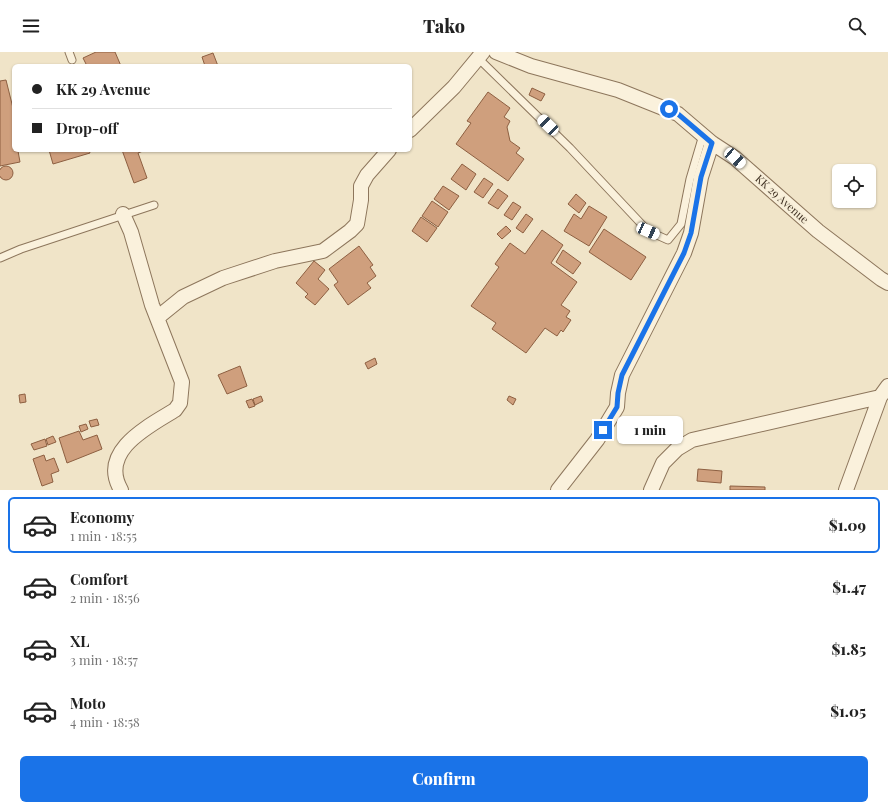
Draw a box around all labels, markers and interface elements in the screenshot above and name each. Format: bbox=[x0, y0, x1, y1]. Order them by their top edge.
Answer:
text: Tako bbox=[423, 14, 465, 38]
icon: menu bbox=[20, 15, 42, 37]
icon: search bbox=[846, 15, 868, 37]
text: KK 29 Avenue bbox=[56, 79, 150, 99]
route start bbox=[660, 100, 678, 118]
car bbox=[535, 112, 561, 138]
text: Drop-off bbox=[56, 118, 118, 138]
car bbox=[722, 146, 748, 170]
map controls bbox=[832, 164, 876, 208]
button: locate bbox=[832, 164, 876, 208]
street label: KK 29 Avenue bbox=[753, 171, 812, 227]
car bbox=[635, 221, 661, 241]
callout: 1 min bbox=[617, 416, 683, 444]
route end bbox=[594, 421, 612, 439]
text: 1 min bbox=[634, 421, 666, 438]
icon: car bbox=[22, 507, 58, 543]
text: Economy bbox=[70, 507, 134, 527]
text: $1.09 bbox=[829, 515, 866, 535]
text: 1 min · 18:55 bbox=[70, 527, 137, 544]
icon: car bbox=[22, 569, 58, 605]
text: Comfort bbox=[70, 569, 128, 589]
text: $1.47 bbox=[832, 577, 866, 597]
text: 2 min · 18:56 bbox=[70, 589, 140, 606]
icon: car bbox=[22, 631, 58, 667]
text: XL bbox=[70, 631, 90, 651]
text: $1.85 bbox=[831, 639, 866, 659]
text: 3 min · 18:57 bbox=[70, 651, 138, 668]
icon: car bbox=[22, 693, 58, 729]
text: Moto bbox=[70, 693, 106, 713]
text: $1.05 bbox=[830, 701, 866, 721]
text: 4 min · 18:58 bbox=[70, 713, 140, 730]
button: Confirm bbox=[20, 756, 868, 802]

